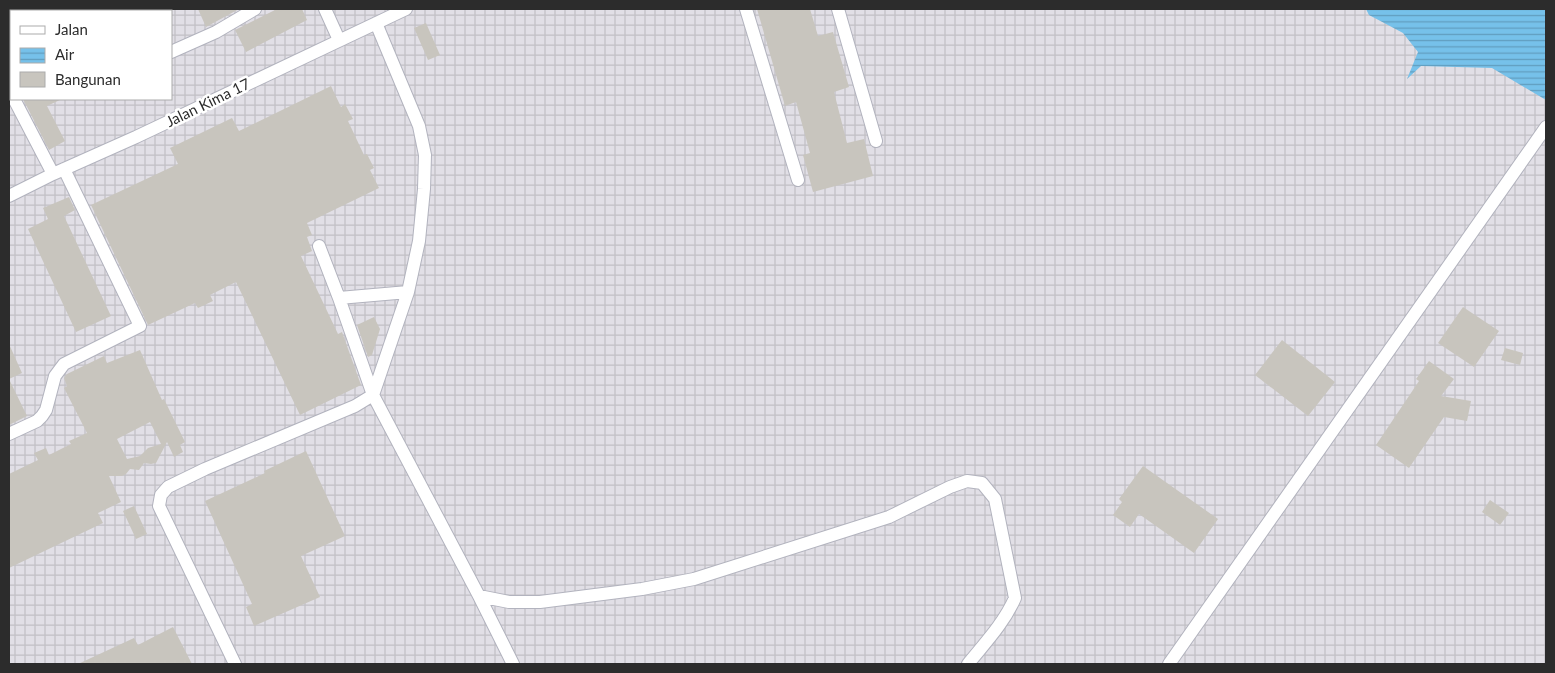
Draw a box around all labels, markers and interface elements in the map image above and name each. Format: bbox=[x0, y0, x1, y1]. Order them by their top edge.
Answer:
legend bbox=[10, 10, 172, 100]
text: Jalan bbox=[55, 20, 88, 38]
text: Air bbox=[55, 45, 75, 63]
text: Bangunan bbox=[55, 70, 121, 88]
street label: Jalan Kima 17 bbox=[163, 74, 253, 130]

